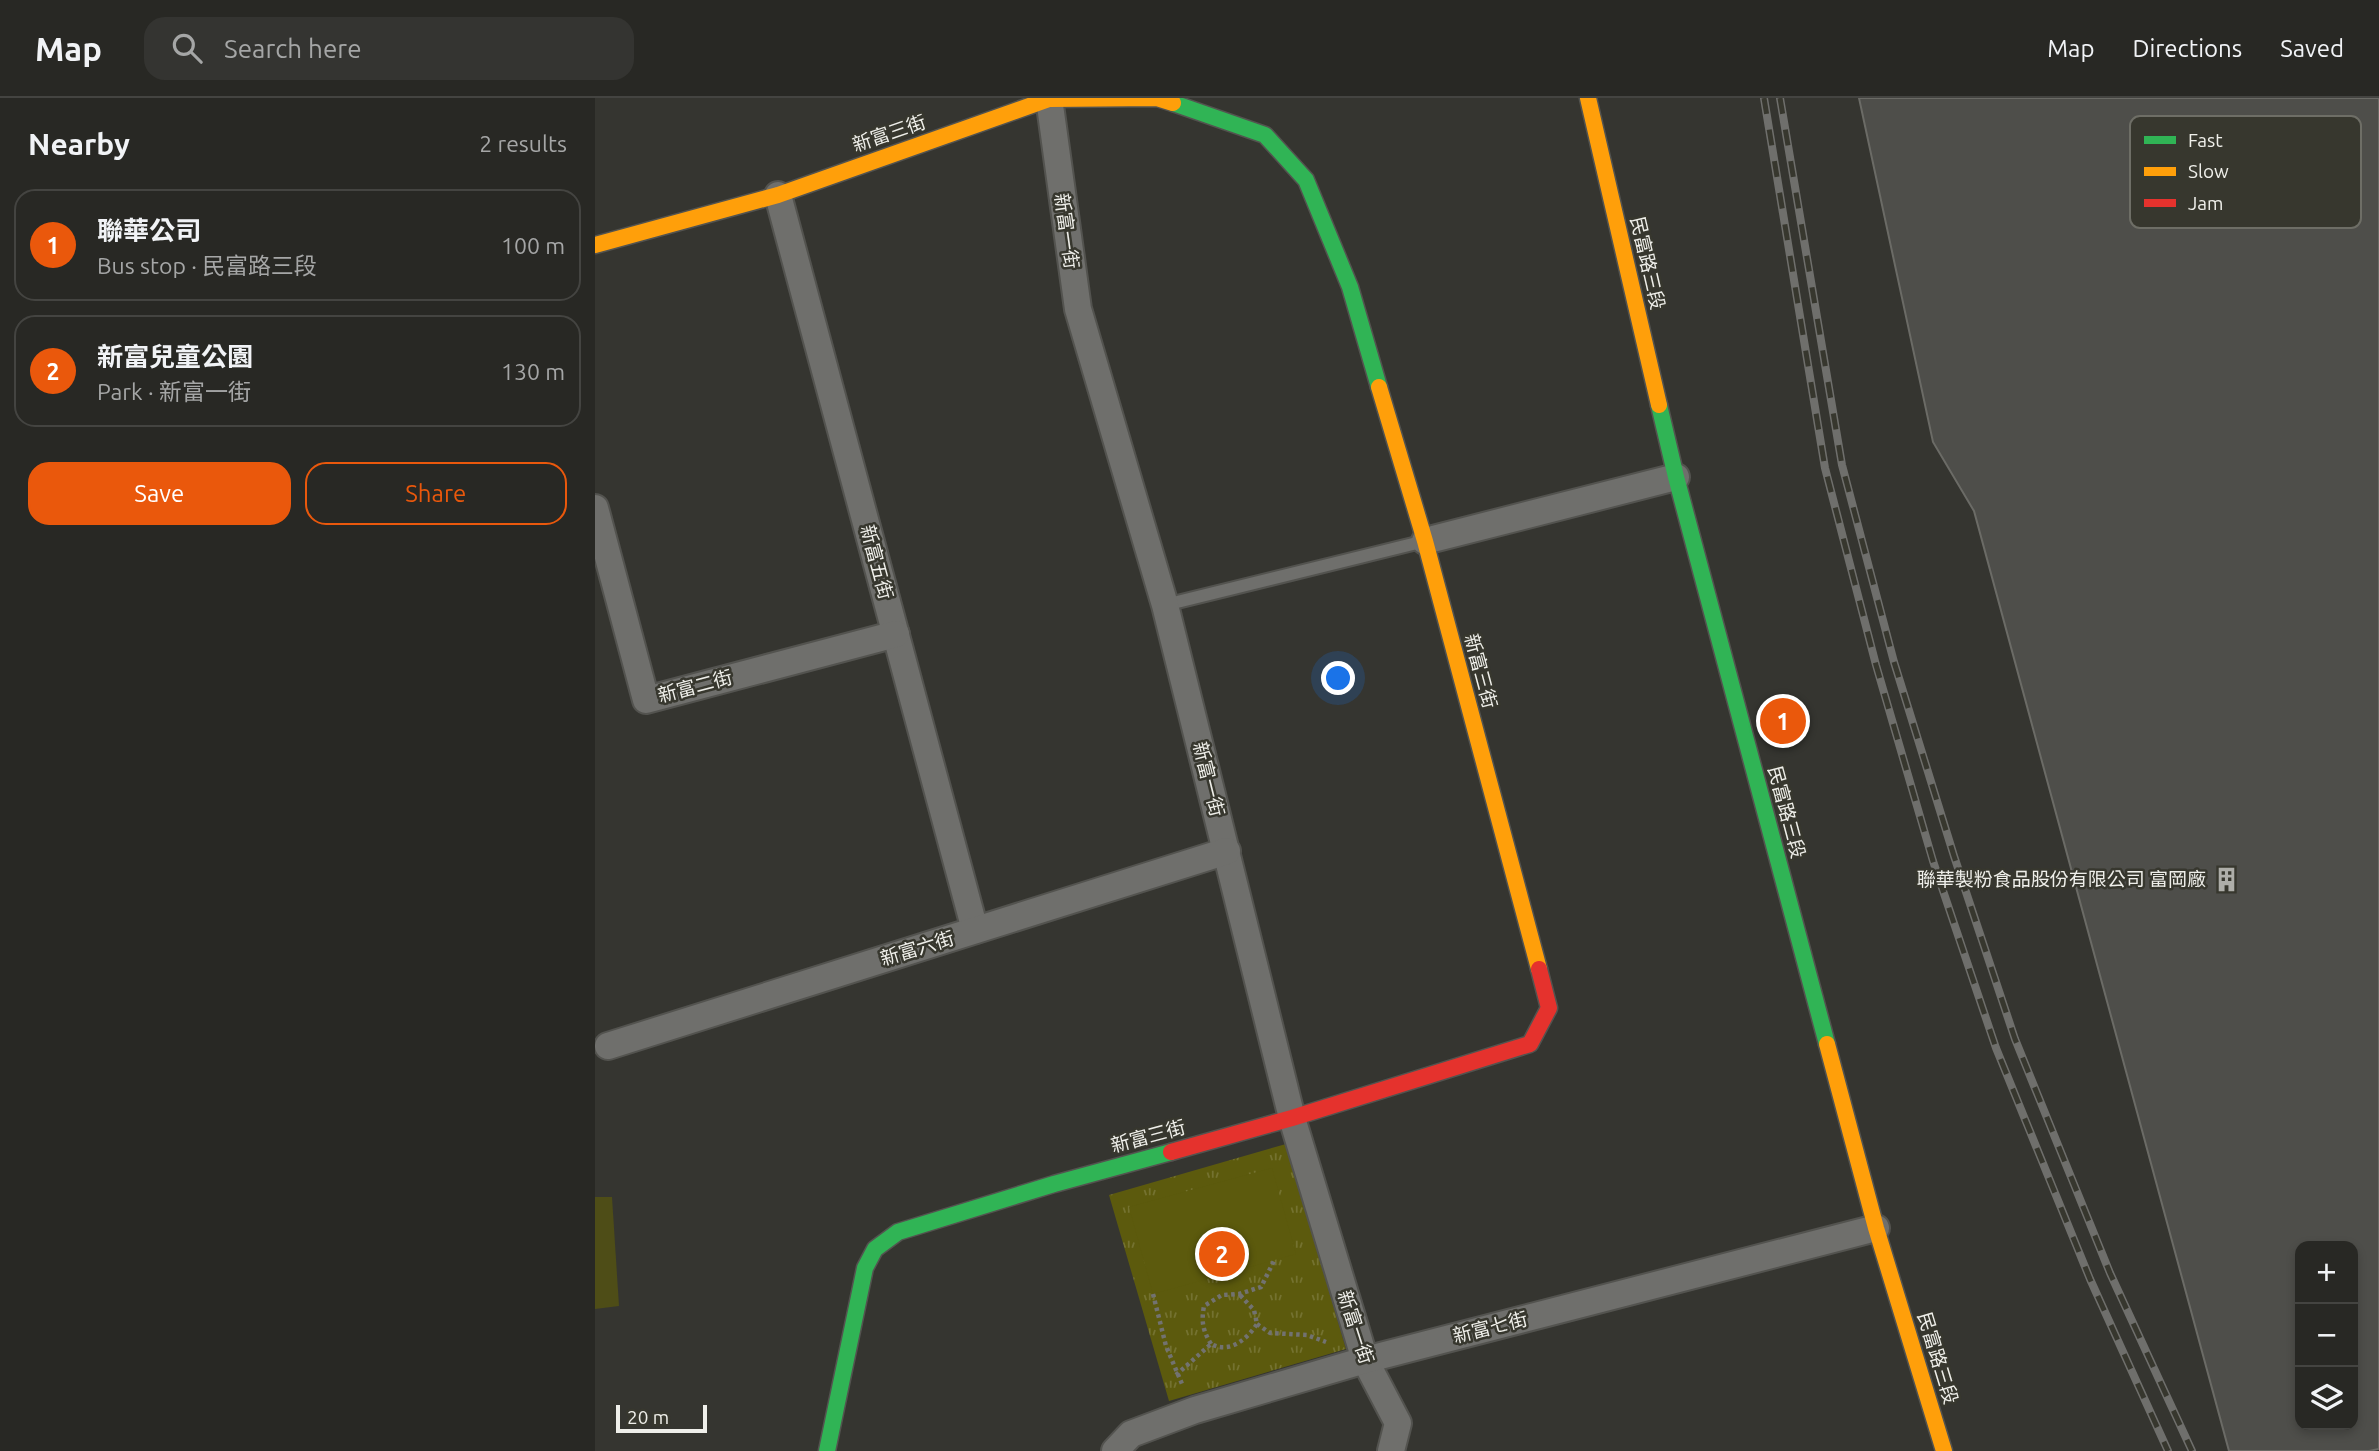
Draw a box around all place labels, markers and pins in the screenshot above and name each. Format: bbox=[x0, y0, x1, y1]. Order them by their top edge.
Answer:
pin: 1 bbox=[1760, 695, 1806, 747]
building icon: 聯華製粉食品股份有限公司 富岡廠 bbox=[2212, 865, 2240, 893]
place label: 聯華製粉食品股份有限公司 富岡廠 bbox=[1917, 868, 2206, 890]
pin: 2 bbox=[1199, 1228, 1245, 1280]

